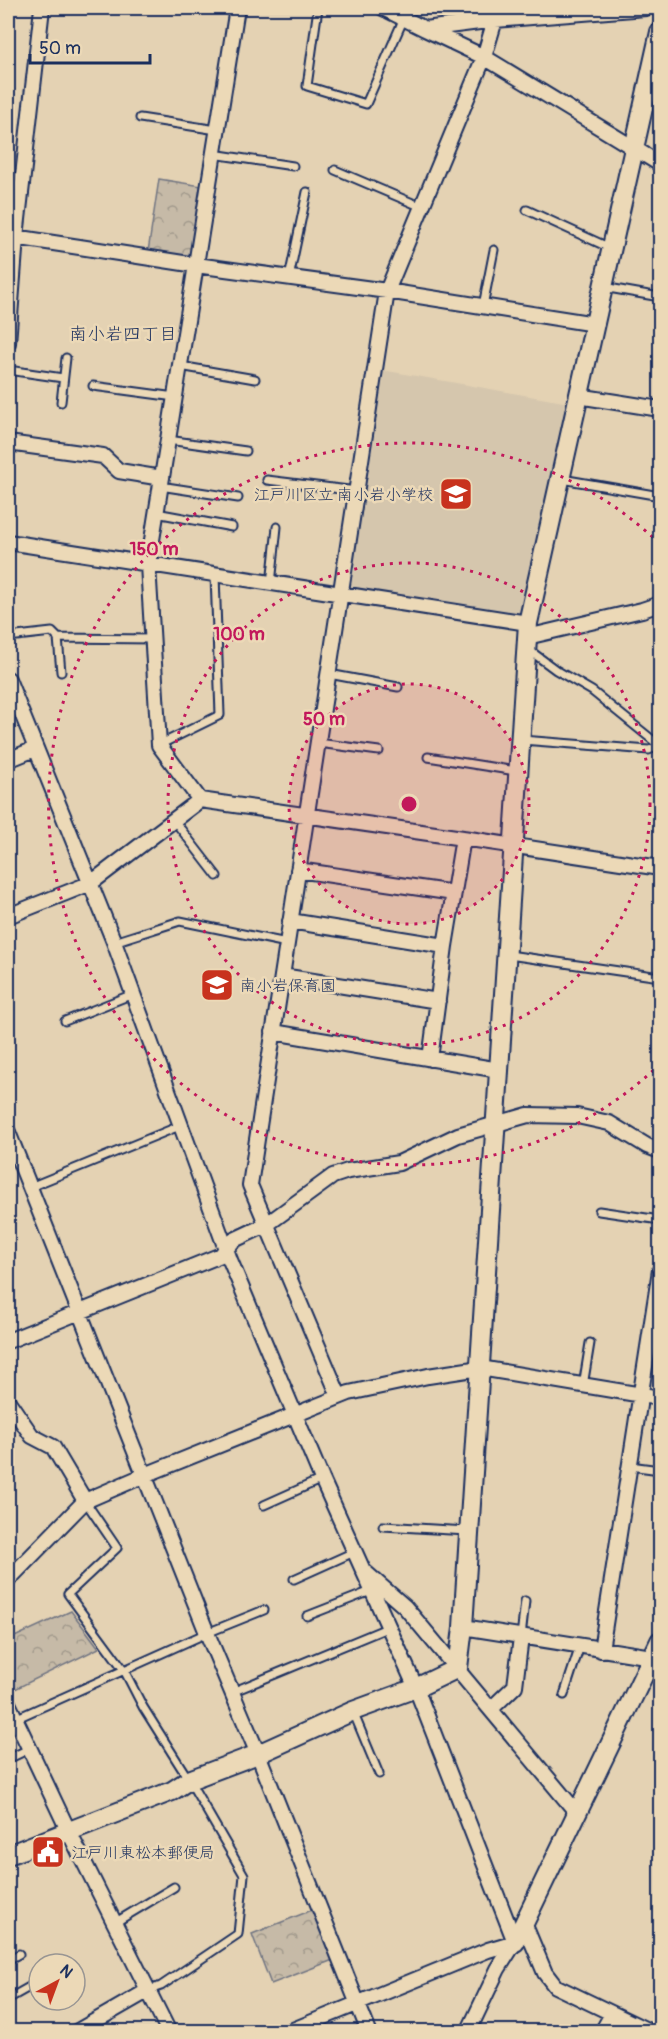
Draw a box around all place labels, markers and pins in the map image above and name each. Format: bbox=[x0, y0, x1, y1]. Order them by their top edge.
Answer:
school or university icon: 江戸川区立 南小岩小学校 bbox=[438, 476, 474, 512]
place label: 江戸川区立 南小岩小学校 bbox=[254, 485, 433, 505]
centre of rings bbox=[399, 794, 419, 814]
school or university icon: 南小岩保育園 bbox=[199, 967, 235, 1003]
place label: 南小岩保育園 bbox=[240, 976, 336, 996]
public building icon: 江戸川東松本郵便局 bbox=[30, 1834, 66, 1870]
place label: 江戸川東松本郵便局 bbox=[71, 1843, 215, 1863]

